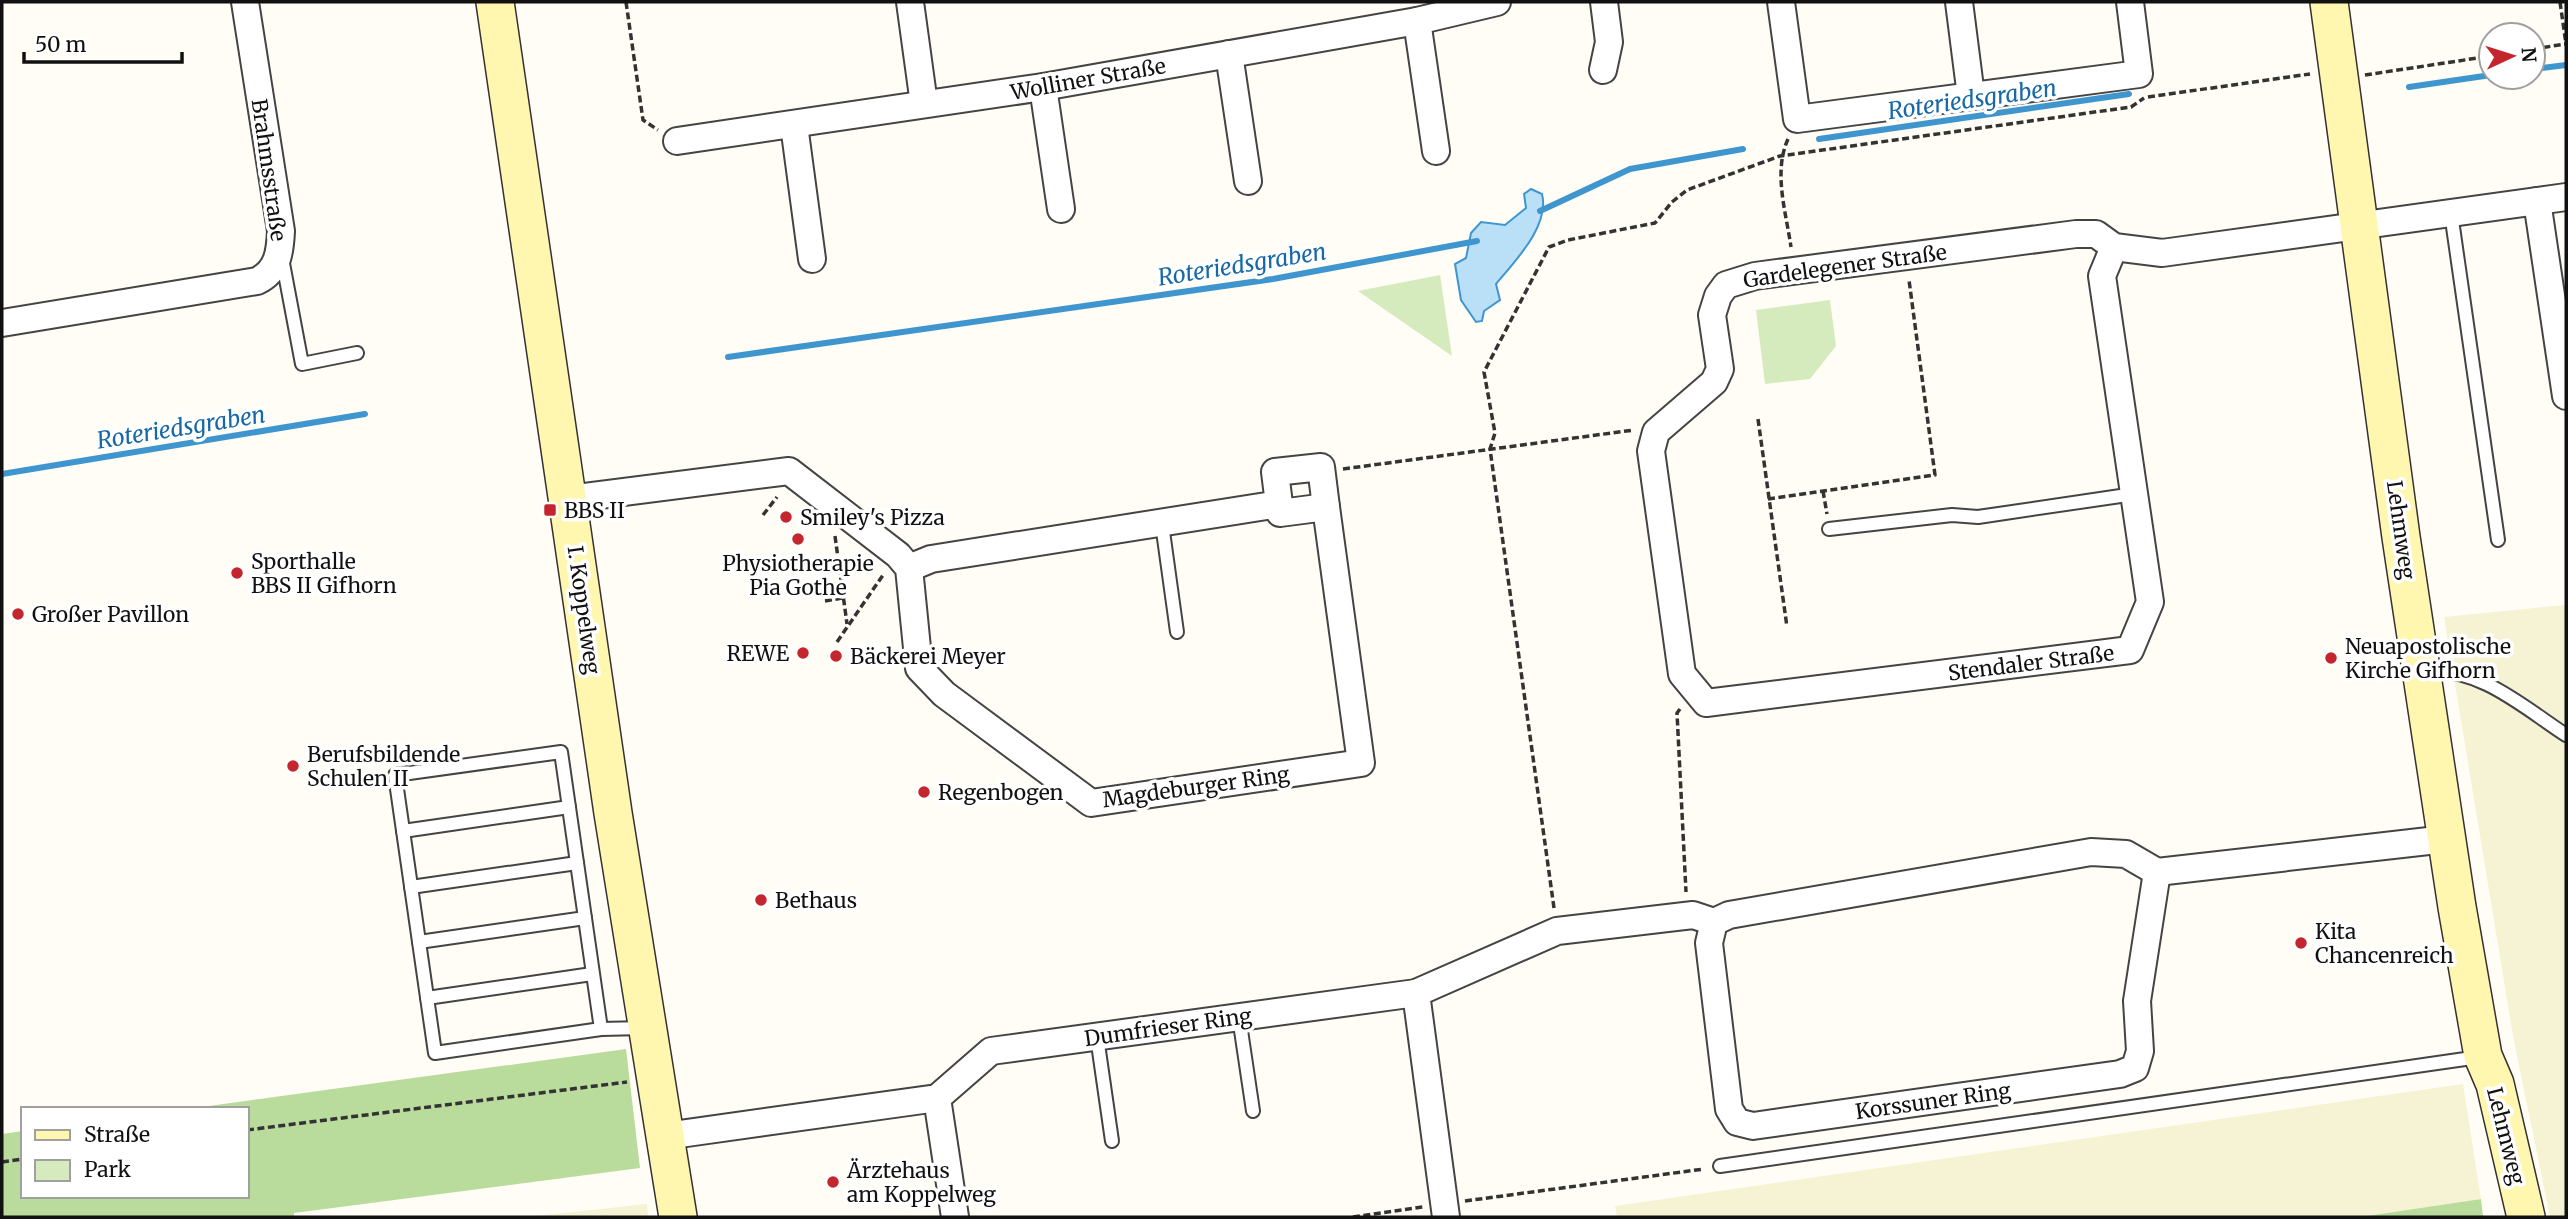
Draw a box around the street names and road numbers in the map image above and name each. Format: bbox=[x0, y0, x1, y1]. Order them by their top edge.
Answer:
street label: Wolliner Straße bbox=[1007, 52, 1168, 106]
street label: Brahmsstraße bbox=[246, 97, 292, 243]
street label: Gardelegener Straße bbox=[1741, 238, 1949, 294]
street label: Lehmweg bbox=[2381, 479, 2421, 582]
street label: I. Koppelweg bbox=[562, 544, 606, 676]
street label: Stendaler Straße bbox=[1946, 639, 2116, 687]
street label: Magdeburger Ring bbox=[1101, 760, 1291, 813]
street label: Dumfrieser Ring bbox=[1082, 1002, 1254, 1052]
street label: Korssuner Ring bbox=[1854, 1077, 2013, 1125]
street label: Lehmweg bbox=[2481, 1084, 2531, 1188]

